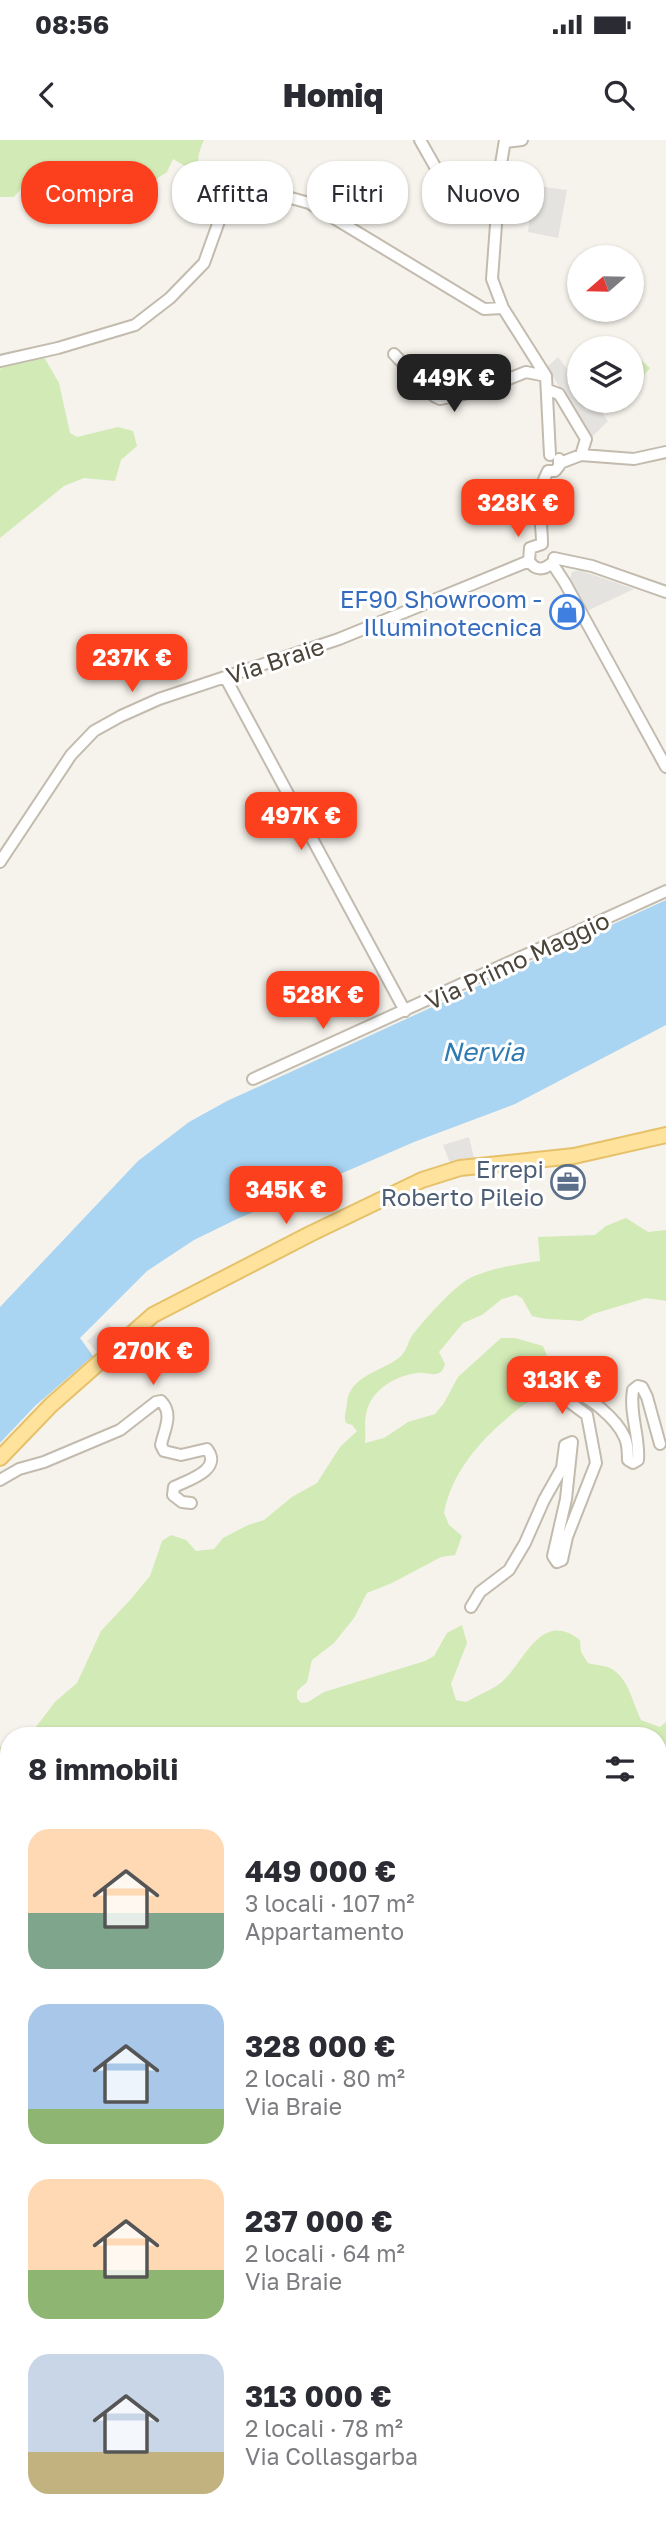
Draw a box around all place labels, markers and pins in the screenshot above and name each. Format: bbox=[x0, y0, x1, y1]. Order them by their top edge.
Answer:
pin: 449K € bbox=[397, 355, 511, 414]
pin: 328K € bbox=[461, 480, 575, 539]
place label: EF90 Showroom - Illuminotecnica bbox=[340, 584, 542, 641]
shop icon: EF90 Showroom - Illuminotecnica bbox=[548, 593, 586, 631]
pin: 237K € bbox=[75, 634, 189, 694]
pin: 497K € bbox=[244, 792, 358, 852]
pin: 528K € bbox=[266, 972, 380, 1031]
place label: Errepi Roberto Pileio bbox=[381, 1154, 544, 1211]
office icon: Errepi Roberto Pileio bbox=[549, 1163, 587, 1201]
pin: 345K € bbox=[229, 1166, 343, 1226]
pin: 270K € bbox=[96, 1328, 210, 1387]
pin: 313K € bbox=[505, 1356, 619, 1416]

